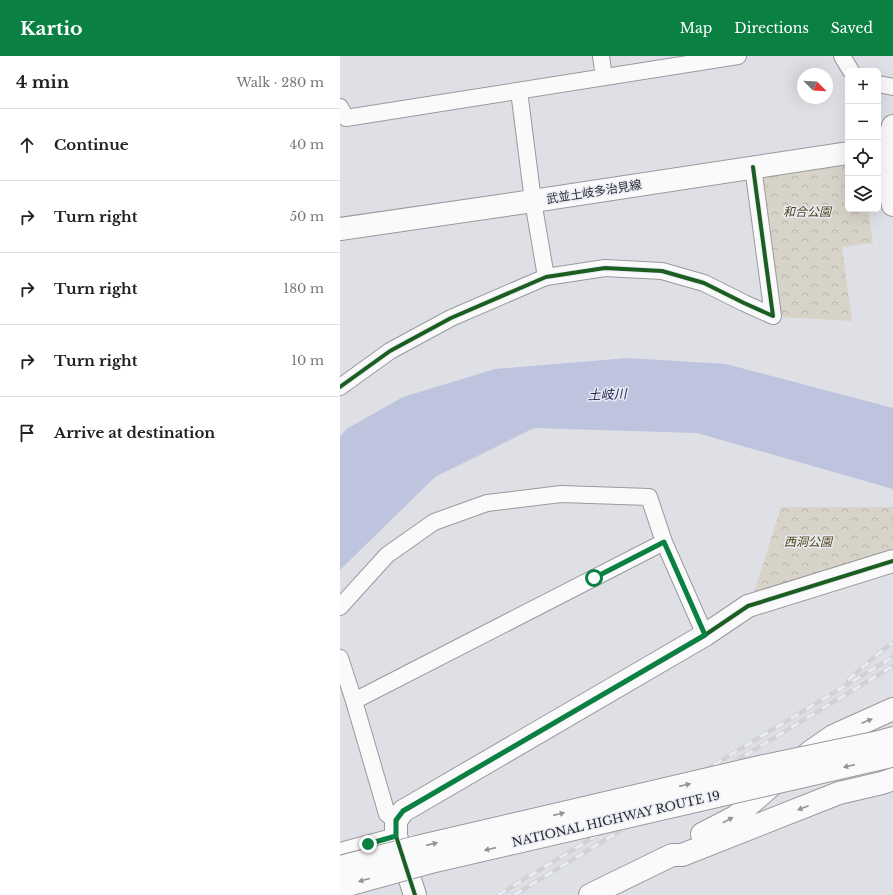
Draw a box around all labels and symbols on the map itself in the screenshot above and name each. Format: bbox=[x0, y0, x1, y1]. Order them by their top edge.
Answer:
north arrow bbox=[797, 68, 833, 104]
street label: 武並土岐多治見線 bbox=[545, 177, 643, 206]
park label: 和合公園 bbox=[783, 204, 833, 219]
water label: 土岐川 bbox=[587, 385, 629, 404]
park label: 西洞公園 bbox=[784, 534, 834, 549]
route start bbox=[585, 569, 603, 587]
one-way arrow bbox=[862, 718, 873, 724]
one-way arrow bbox=[842, 763, 854, 769]
one-way arrow bbox=[679, 781, 691, 787]
street label: NATIONAL HIGHWAY ROUTE 19 bbox=[510, 787, 721, 850]
one-way arrow bbox=[796, 805, 808, 811]
one-way arrow bbox=[552, 811, 565, 817]
one-way arrow bbox=[723, 817, 734, 824]
route end bbox=[359, 835, 377, 853]
one-way arrow bbox=[426, 840, 438, 846]
one-way arrow bbox=[484, 846, 496, 852]
one-way arrow bbox=[358, 877, 370, 883]

